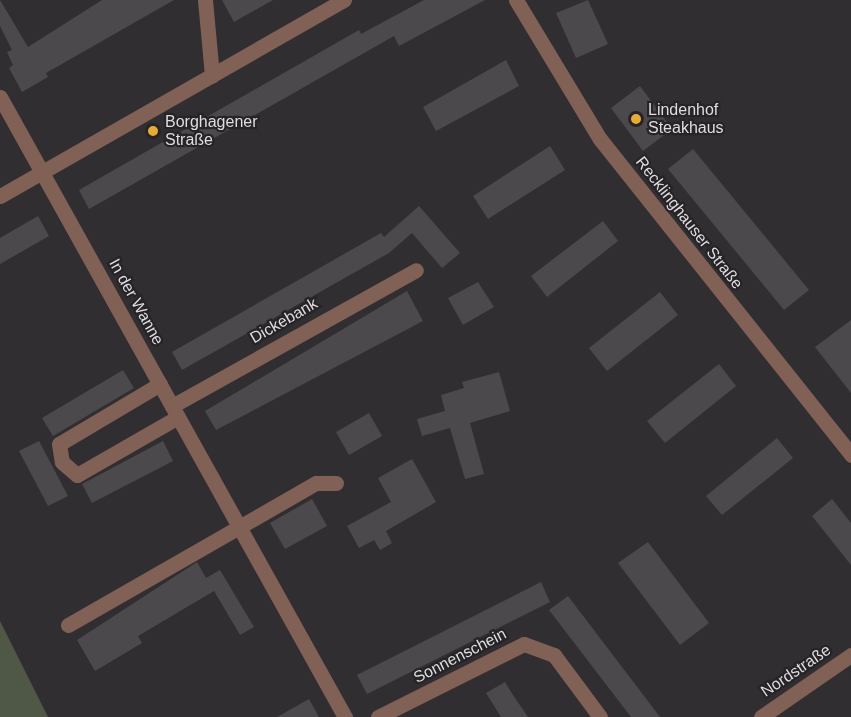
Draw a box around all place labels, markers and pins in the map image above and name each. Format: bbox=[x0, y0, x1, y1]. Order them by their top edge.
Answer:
place label: Lindenhof Steakhaus bbox=[648, 100, 724, 138]
place label: Borghagener Straße bbox=[165, 112, 258, 150]
marker: Lindenhof Steakhaus bbox=[629, 112, 643, 126]
marker: Borghagener Straße bbox=[146, 124, 160, 138]

